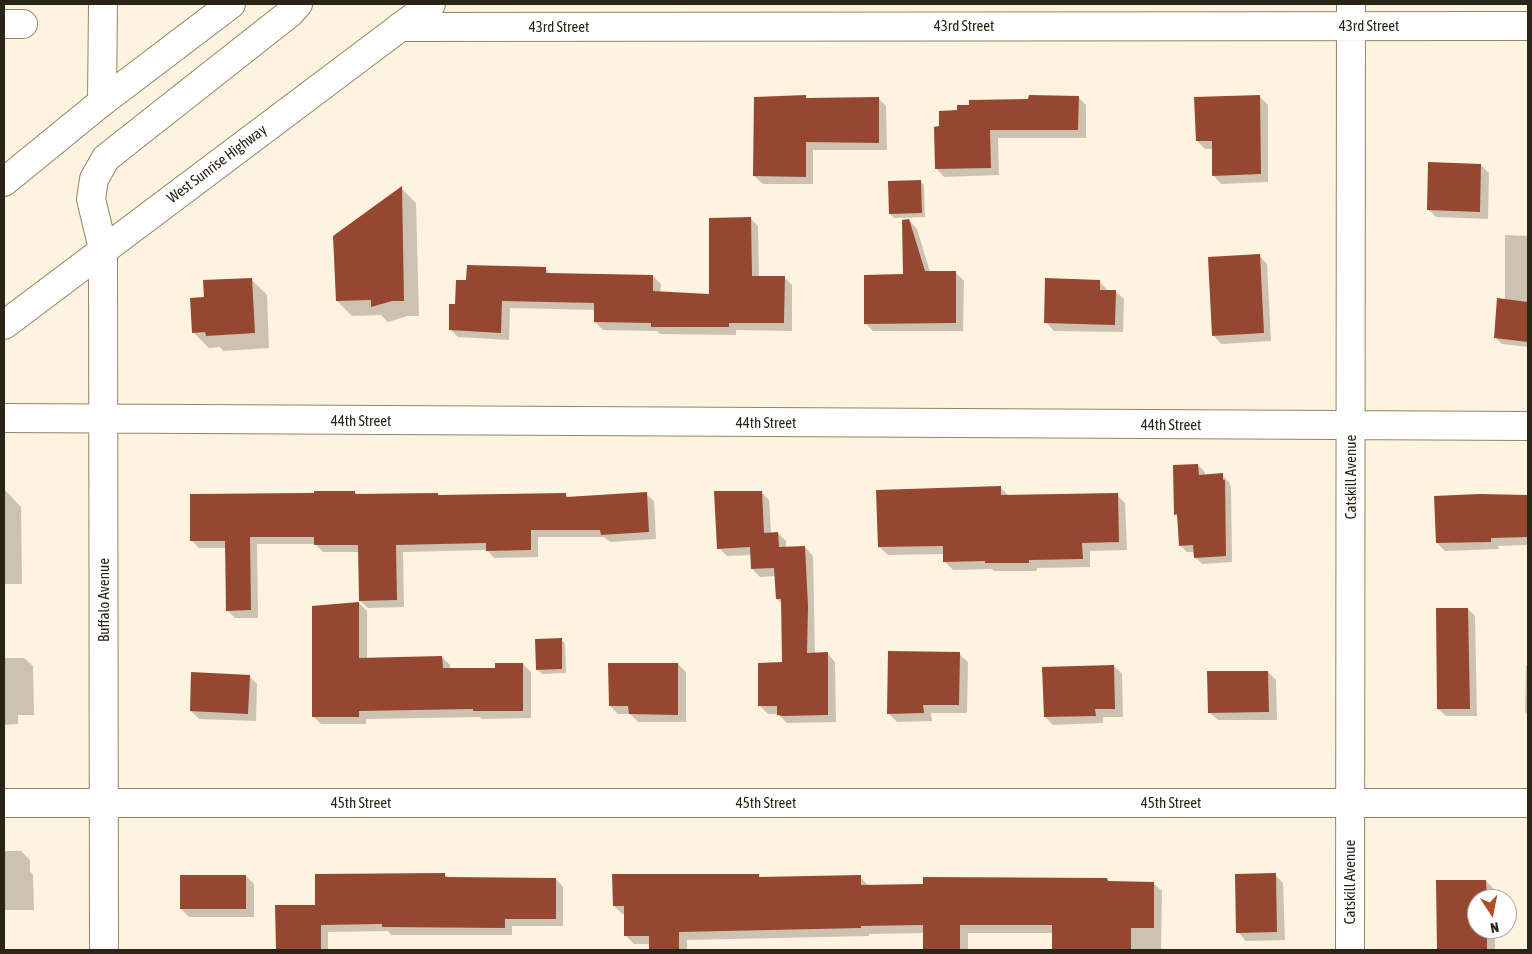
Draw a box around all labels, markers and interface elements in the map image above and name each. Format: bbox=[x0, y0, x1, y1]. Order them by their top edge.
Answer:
street label: 43rd Street bbox=[934, 17, 994, 35]
street label: 43rd Street bbox=[1339, 17, 1399, 35]
street label: 43rd Street bbox=[529, 18, 589, 36]
street label: West Sunrise Highway bbox=[164, 121, 270, 207]
street label: 44th Street bbox=[331, 412, 391, 430]
street label: 44th Street bbox=[736, 414, 796, 432]
street label: 44th Street bbox=[1141, 416, 1201, 434]
street label: Catskill Avenue bbox=[1342, 435, 1360, 519]
street label: Buffalo Avenue bbox=[95, 558, 113, 642]
street label: 45th Street bbox=[331, 794, 391, 812]
street label: 45th Street bbox=[736, 794, 796, 812]
street label: 45th Street bbox=[1141, 794, 1201, 812]
street label: Catskill Avenue bbox=[1341, 840, 1359, 924]
north arrow bbox=[1467, 889, 1517, 939]
text: N bbox=[1489, 919, 1500, 936]

